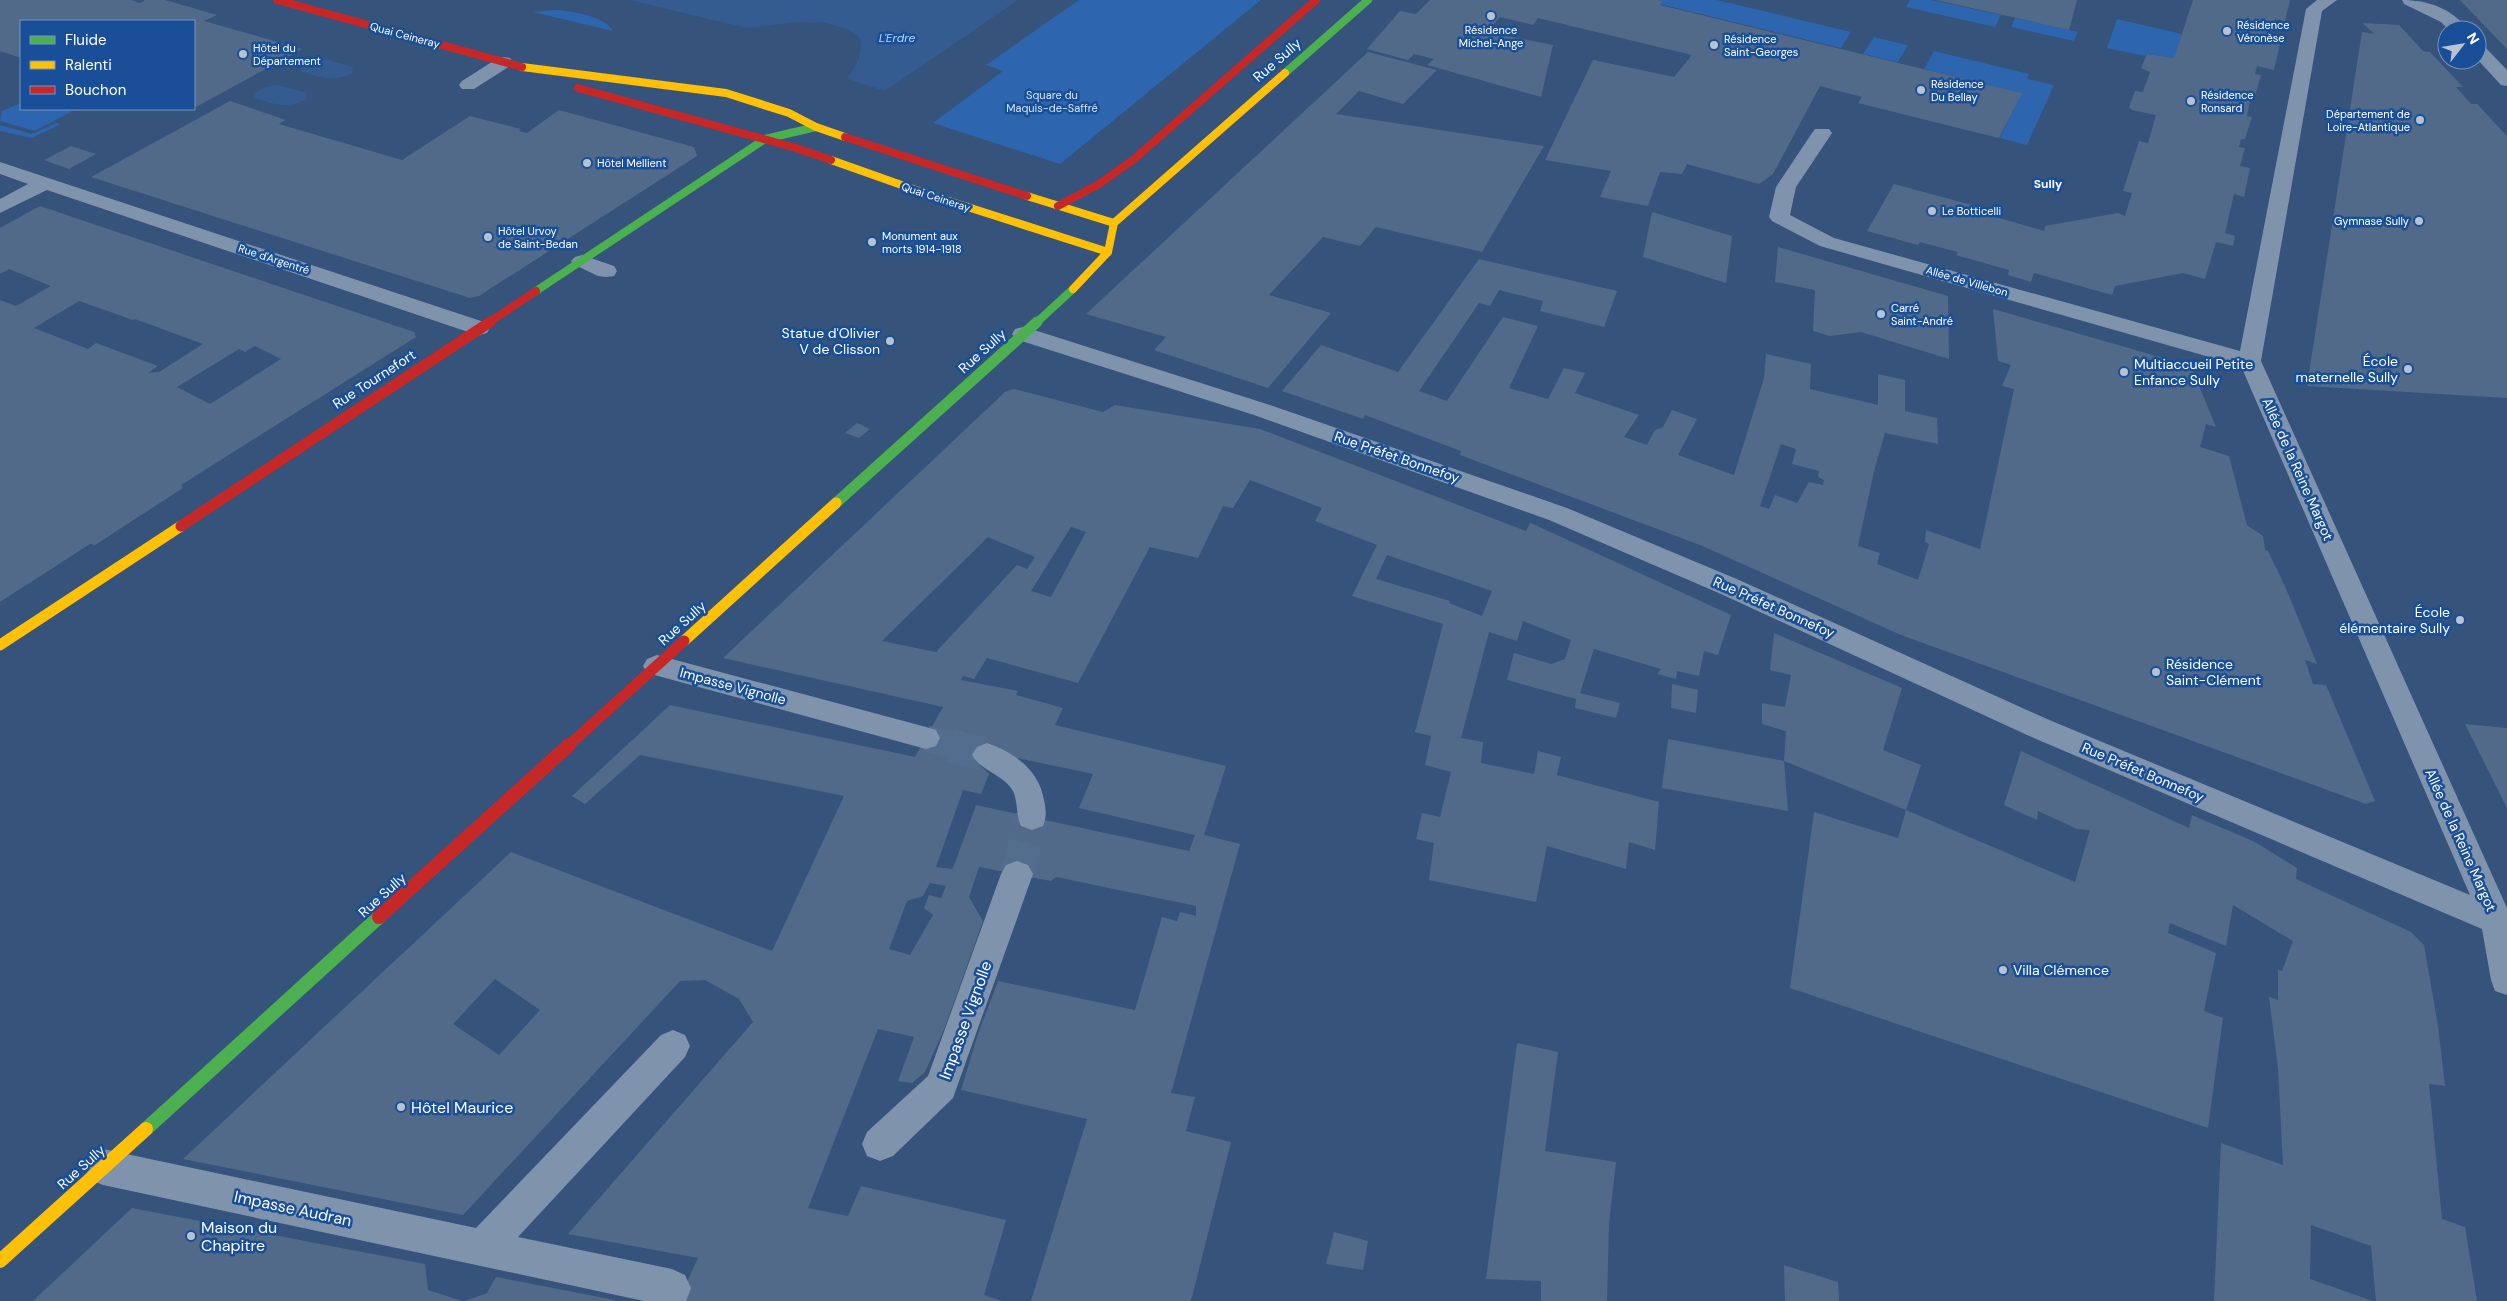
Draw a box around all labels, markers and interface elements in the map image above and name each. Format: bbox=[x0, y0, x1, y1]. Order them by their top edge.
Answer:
marker: Résidence Michel-Ange bbox=[1485, 10, 1497, 22]
place label: Résidence Véronèse bbox=[2237, 18, 2290, 45]
street label: Quai Ceineray bbox=[369, 19, 441, 51]
legend bbox=[20, 20, 195, 110]
north arrow bbox=[2437, 20, 2487, 70]
place label: Résidence Michel-Ange bbox=[1459, 23, 1523, 50]
marker: Résidence Véronèse bbox=[2221, 25, 2233, 37]
text: N bbox=[2463, 29, 2483, 47]
text: Fluide bbox=[65, 30, 107, 50]
water label: L'Erdre bbox=[879, 30, 915, 46]
place label: Résidence Saint-Georges bbox=[1724, 32, 1798, 59]
street label: Rue Sully bbox=[1249, 34, 1305, 86]
marker: Résidence Saint-Georges bbox=[1708, 39, 1720, 51]
place label: Hôtel du Département bbox=[253, 41, 321, 68]
marker: Hôtel du Département bbox=[237, 48, 249, 60]
text: Ralenti bbox=[65, 55, 112, 75]
place label: Résidence Du Bellay bbox=[1931, 77, 1984, 104]
text: Bouchon bbox=[65, 80, 126, 100]
marker: Résidence Du Bellay bbox=[1915, 84, 1927, 96]
park label: Square du Maquis-de-Saffré bbox=[1006, 88, 1098, 115]
place label: Résidence Ronsard bbox=[2201, 88, 2254, 115]
marker: Résidence Ronsard bbox=[2185, 95, 2197, 107]
place label: Département de Loire-Atlantique bbox=[2326, 107, 2410, 134]
marker: Département de Loire-Atlantique bbox=[2414, 114, 2426, 126]
place label: Hôtel Mellient bbox=[597, 156, 667, 170]
marker: Hôtel Mellient bbox=[581, 157, 593, 169]
district label: Sully bbox=[2034, 176, 2063, 192]
street label: Quai Ceineray bbox=[900, 179, 972, 215]
place label: Le Botticelli bbox=[1942, 204, 2001, 218]
marker: Le Botticelli bbox=[1926, 205, 1938, 217]
place label: Gymnase Sully bbox=[2334, 214, 2409, 228]
marker: Gymnase Sully bbox=[2413, 215, 2425, 227]
place label: Hôtel Urvoy de Saint-Bedan bbox=[498, 224, 578, 251]
place label: Monument aux morts 1914-1918 bbox=[882, 229, 962, 256]
marker: Hôtel Urvoy de Saint-Bedan bbox=[482, 231, 494, 243]
marker: Monument aux morts 1914-1918 bbox=[866, 236, 878, 248]
street label: Rue d'Argentré bbox=[237, 241, 311, 277]
street label: Allée de Villebon bbox=[1924, 263, 2010, 299]
place label: Carré Saint-André bbox=[1891, 301, 1953, 328]
marker: Carré Saint-André bbox=[1875, 308, 1887, 320]
place label: Statue d'Olivier V de Clisson bbox=[782, 324, 880, 358]
street label: Rue Sully bbox=[954, 325, 1010, 377]
marker: Statue d'Olivier V de Clisson bbox=[884, 335, 896, 347]
street label: Rue Tournefort bbox=[329, 345, 419, 413]
place label: École maternelle Sully bbox=[2296, 352, 2398, 386]
place label: Multiaccueil Petite Enfance Sully bbox=[2134, 355, 2253, 389]
marker: École maternelle Sully bbox=[2402, 363, 2414, 375]
marker: Multiaccueil Petite Enfance Sully bbox=[2118, 366, 2130, 378]
street label: Allée de la Reine Margot bbox=[2258, 395, 2338, 543]
street label: Rue Préfet Bonnefoy bbox=[1332, 427, 1462, 487]
street label: Rue Préfet Bonnefoy bbox=[1710, 572, 1838, 642]
street label: Rue Sully bbox=[654, 597, 710, 649]
place label: École élémentaire Sully bbox=[2339, 603, 2450, 637]
marker: École élémentaire Sully bbox=[2454, 614, 2466, 626]
place label: Résidence Saint-Clément bbox=[2166, 655, 2261, 689]
street label: Impasse Vignolle bbox=[678, 663, 788, 709]
marker: Résidence Saint-Clément bbox=[2150, 666, 2162, 678]
street label: Rue Préfet Bonnefoy bbox=[2079, 738, 2207, 806]
street label: Allée de la Reine Margot bbox=[2421, 766, 2501, 914]
street label: Rue Sully bbox=[354, 869, 410, 921]
street label: Impasse Vignolle bbox=[934, 958, 997, 1082]
place label: Villa Clémence bbox=[2013, 961, 2109, 979]
marker: Villa Clémence bbox=[1997, 964, 2009, 976]
place label: Hôtel Maurice bbox=[411, 1097, 513, 1118]
marker: Hôtel Maurice bbox=[395, 1101, 407, 1113]
street label: Rue Sully bbox=[53, 1141, 109, 1193]
street label: Impasse Audran bbox=[232, 1186, 354, 1231]
place label: Maison du Chapitre bbox=[201, 1217, 277, 1256]
marker: Maison du Chapitre bbox=[185, 1230, 197, 1242]

